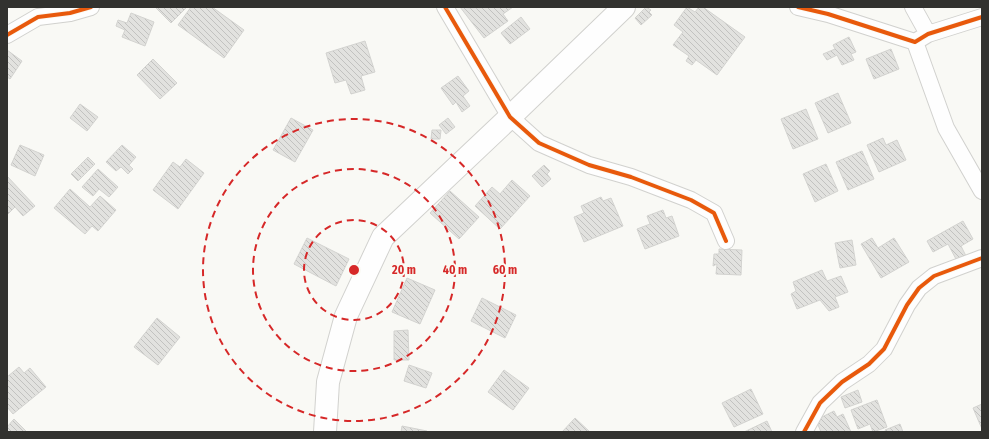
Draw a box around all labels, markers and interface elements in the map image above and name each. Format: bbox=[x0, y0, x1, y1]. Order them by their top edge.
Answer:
centre of rings bbox=[347, 263, 361, 277]
text: 20 m bbox=[391, 263, 416, 277]
text: 40 m bbox=[443, 263, 467, 277]
text: 60 m bbox=[493, 263, 517, 277]

